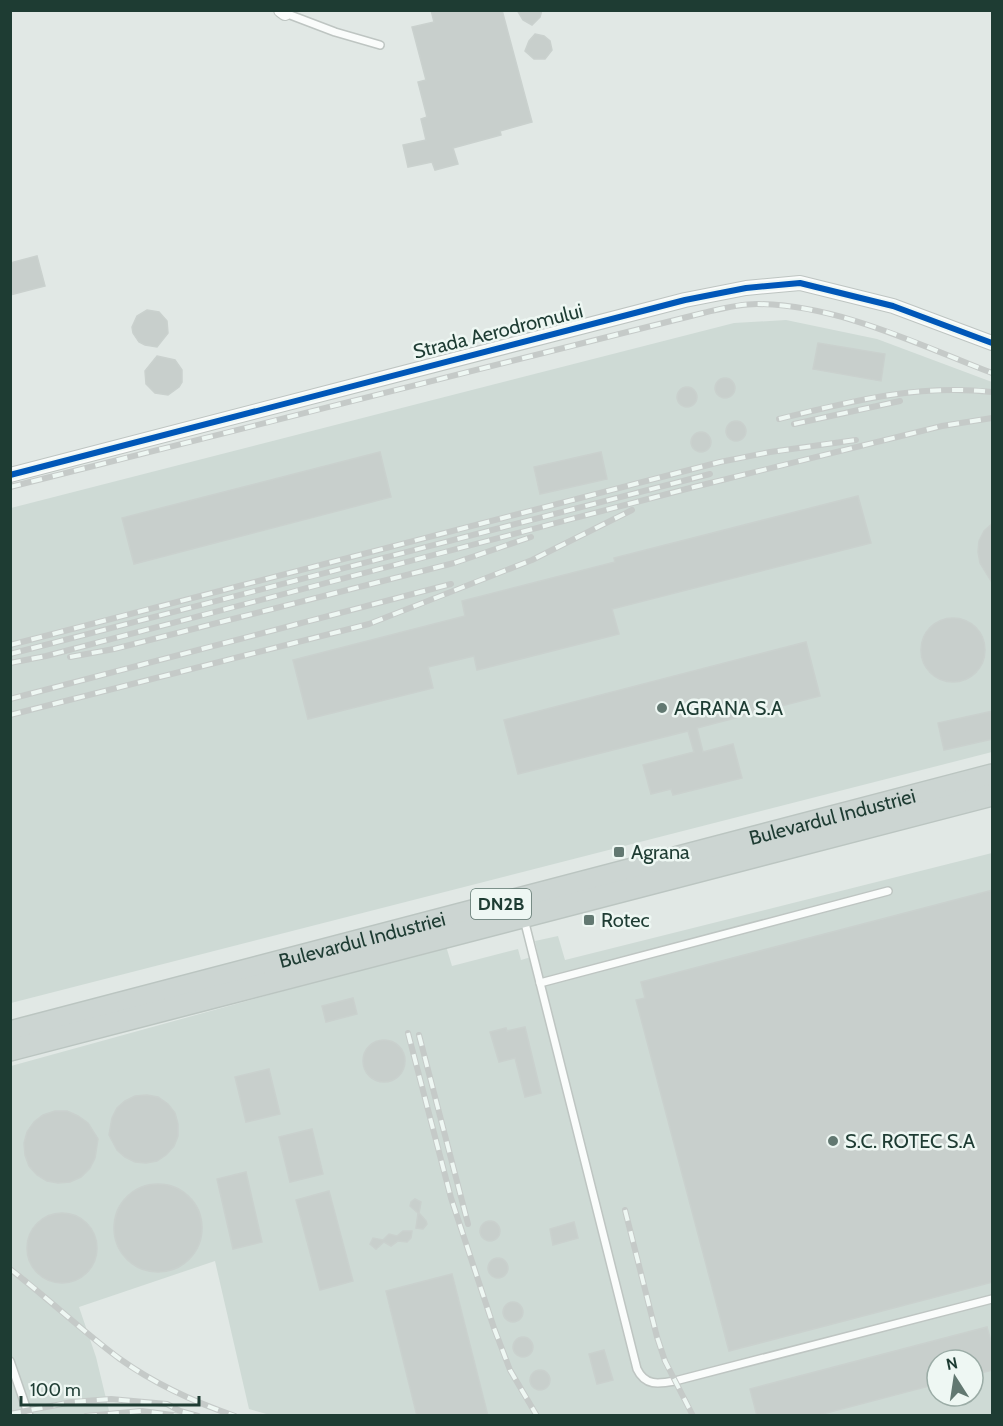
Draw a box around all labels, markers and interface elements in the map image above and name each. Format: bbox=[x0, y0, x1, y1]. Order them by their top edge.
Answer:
street label: Strada Aerodromului bbox=[411, 298, 585, 364]
place label: AGRANA S.A bbox=[674, 696, 784, 720]
marker: AGRANA S.A bbox=[655, 701, 669, 715]
street label: Bulevardul Industriei bbox=[746, 784, 918, 850]
place label: Agrana bbox=[631, 840, 690, 864]
marker: Agrana bbox=[612, 845, 626, 859]
road number: DN2B bbox=[471, 889, 531, 919]
street label: Bulevardul Industriei bbox=[276, 907, 448, 973]
place label: Rotec bbox=[601, 908, 650, 932]
marker: Rotec bbox=[582, 913, 596, 927]
place label: S.C. ROTEC S.A bbox=[845, 1129, 976, 1153]
marker: S.C. ROTEC S.A bbox=[826, 1134, 840, 1148]
north arrow bbox=[925, 1348, 985, 1408]
text: N bbox=[944, 1353, 959, 1374]
scale bar bbox=[21, 1369, 200, 1407]
text: 100 m bbox=[30, 1379, 81, 1401]

